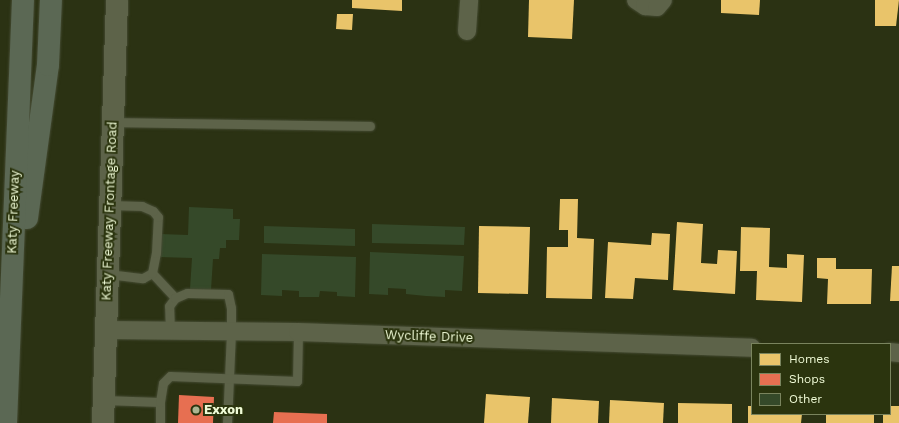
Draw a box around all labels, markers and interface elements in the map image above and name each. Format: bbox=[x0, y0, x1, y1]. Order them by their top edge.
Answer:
street label: Katy Freeway Frontage Road bbox=[99, 121, 121, 301]
street label: Katy Freeway bbox=[5, 170, 23, 254]
street label: Wycliffe Drive bbox=[385, 328, 473, 346]
legend bbox=[751, 343, 891, 415]
text: Homes bbox=[789, 352, 830, 366]
text: Shops bbox=[789, 372, 825, 386]
text: Other bbox=[789, 392, 822, 406]
place label: Exxon bbox=[204, 402, 243, 418]
marker: Exxon bbox=[191, 405, 201, 415]

